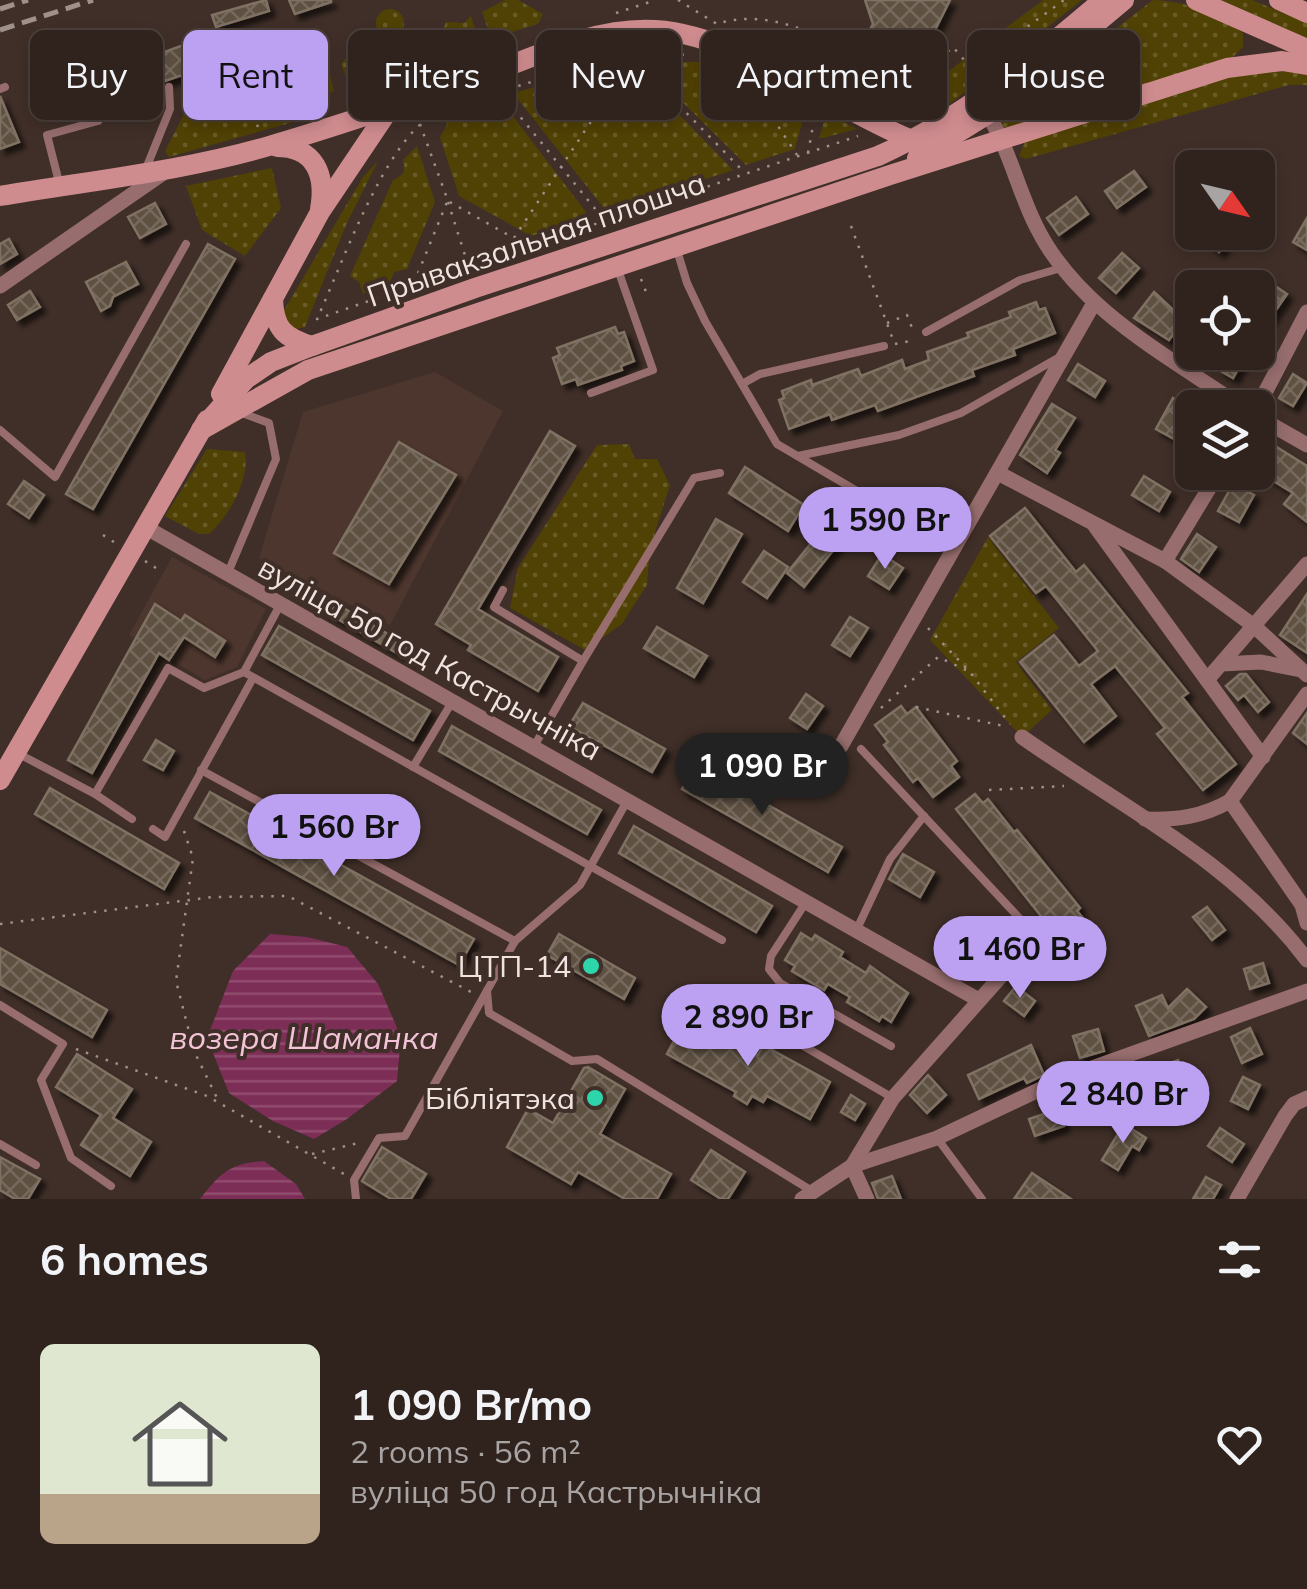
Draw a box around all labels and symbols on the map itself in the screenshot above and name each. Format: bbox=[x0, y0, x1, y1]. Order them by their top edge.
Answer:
north arrow bbox=[1175, 150, 1275, 250]
street label: Прывакзальная плошча bbox=[362, 163, 710, 315]
pin: 1 590 Br bbox=[782, 487, 988, 572]
street label: вуліца 50 год Кастрычніка bbox=[252, 548, 608, 768]
pin: 1 090 Br bbox=[659, 733, 865, 818]
pin: 1 560 Br bbox=[231, 794, 437, 879]
pin: 1 460 Br bbox=[917, 916, 1123, 1001]
place label: ЦТП-14 bbox=[458, 947, 571, 985]
marker: ЦТП-14 bbox=[580, 955, 602, 977]
pin: 2 890 Br bbox=[645, 984, 851, 1069]
water label: возера Шаманка bbox=[170, 1017, 438, 1057]
pin: 2 840 Br bbox=[1020, 1061, 1226, 1146]
place label: Бібліятэка bbox=[425, 1079, 575, 1117]
marker: Бібліятэка bbox=[584, 1087, 606, 1109]

